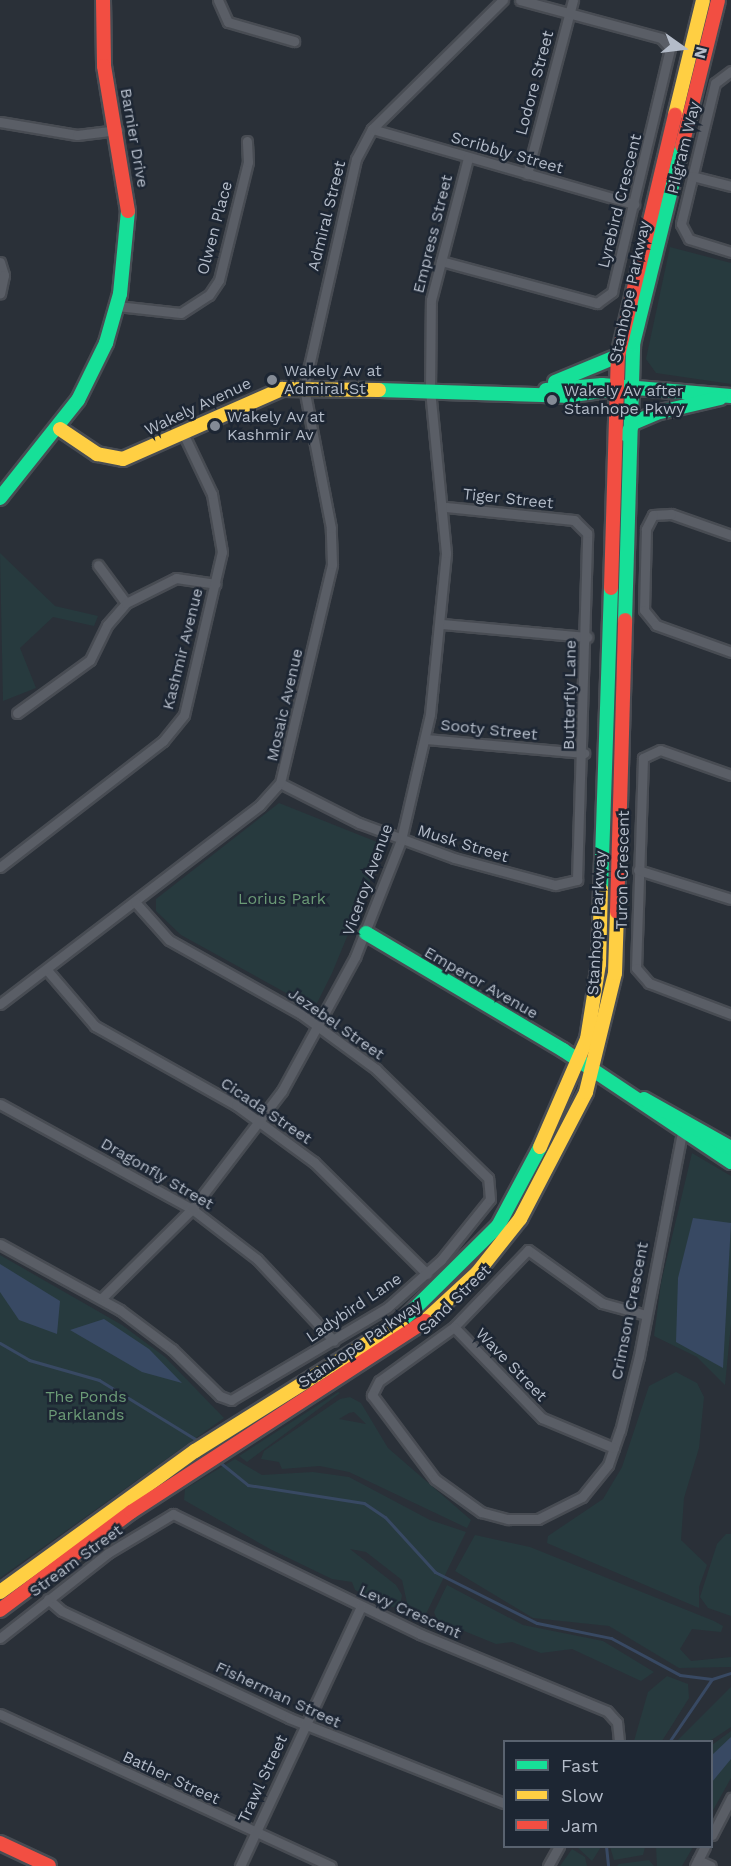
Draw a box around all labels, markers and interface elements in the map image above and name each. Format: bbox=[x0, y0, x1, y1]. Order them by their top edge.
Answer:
north arrow bbox=[653, 18, 713, 78]
street label: Lodore Street bbox=[512, 29, 558, 137]
text: N bbox=[690, 44, 712, 61]
street label: Barnier Drive bbox=[116, 87, 152, 189]
street label: Pilgram Way bbox=[663, 100, 705, 196]
street label: Scribbly Street bbox=[448, 128, 566, 178]
street label: Lyrebird Crescent bbox=[594, 132, 646, 270]
street label: Admiral Street bbox=[304, 158, 350, 274]
street label: Empress Street bbox=[409, 173, 457, 295]
street label: Olwen Place bbox=[193, 179, 237, 277]
street label: Stanhope Parkway bbox=[606, 219, 654, 365]
place label: Wakely Av at Admiral St bbox=[284, 361, 383, 399]
marker: Wakely Av at Admiral St bbox=[265, 373, 279, 387]
street label: Wakely Avenue bbox=[141, 374, 255, 440]
place label: Wakely Av after Stanhope Pkwy bbox=[564, 381, 685, 419]
marker: Wakely Av after Stanhope Pkwy bbox=[545, 393, 559, 407]
place label: Wakely Av at Kashmir Av bbox=[227, 407, 326, 445]
marker: Wakely Av at Kashmir Av bbox=[208, 419, 222, 433]
street label: Tiger Street bbox=[461, 485, 555, 513]
street label: Kashmir Avenue bbox=[158, 586, 208, 712]
street label: Butterfly Lane bbox=[559, 639, 581, 751]
street label: Mosaic Avenue bbox=[263, 646, 307, 764]
street label: Sooty Street bbox=[439, 715, 539, 745]
street label: Turon Crescent bbox=[612, 810, 634, 930]
street label: Viceroy Avenue bbox=[339, 821, 397, 939]
street label: Musk Street bbox=[415, 821, 511, 867]
street label: Stanhope Parkway bbox=[584, 850, 610, 996]
park label: Lorius Park bbox=[238, 889, 326, 909]
street label: Emperor Avenue bbox=[420, 942, 542, 1024]
street label: Jezebel Street bbox=[284, 984, 388, 1064]
street label: Cicada Street bbox=[217, 1073, 315, 1149]
street label: Dragonfly Street bbox=[97, 1134, 217, 1214]
street label: Crimson Crescent bbox=[607, 1240, 653, 1382]
street label: Sand Street bbox=[415, 1261, 495, 1339]
street label: Ladybird Lane bbox=[303, 1269, 405, 1347]
street label: Stanhope Parkway bbox=[295, 1296, 425, 1392]
street label: Wave Street bbox=[471, 1324, 551, 1406]
park label: The Ponds Parklands bbox=[45, 1387, 127, 1425]
street label: Stream Street bbox=[26, 1521, 126, 1601]
street label: Levy Crescent bbox=[356, 1581, 464, 1643]
street label: Fisherman Street bbox=[212, 1658, 344, 1732]
street label: Trawl Street bbox=[234, 1732, 292, 1826]
legend bbox=[503, 1740, 713, 1848]
street label: Bather Street bbox=[119, 1747, 223, 1809]
text: Fast bbox=[561, 1755, 598, 1776]
text: Slow bbox=[561, 1785, 604, 1806]
text: Jam bbox=[561, 1815, 598, 1836]

